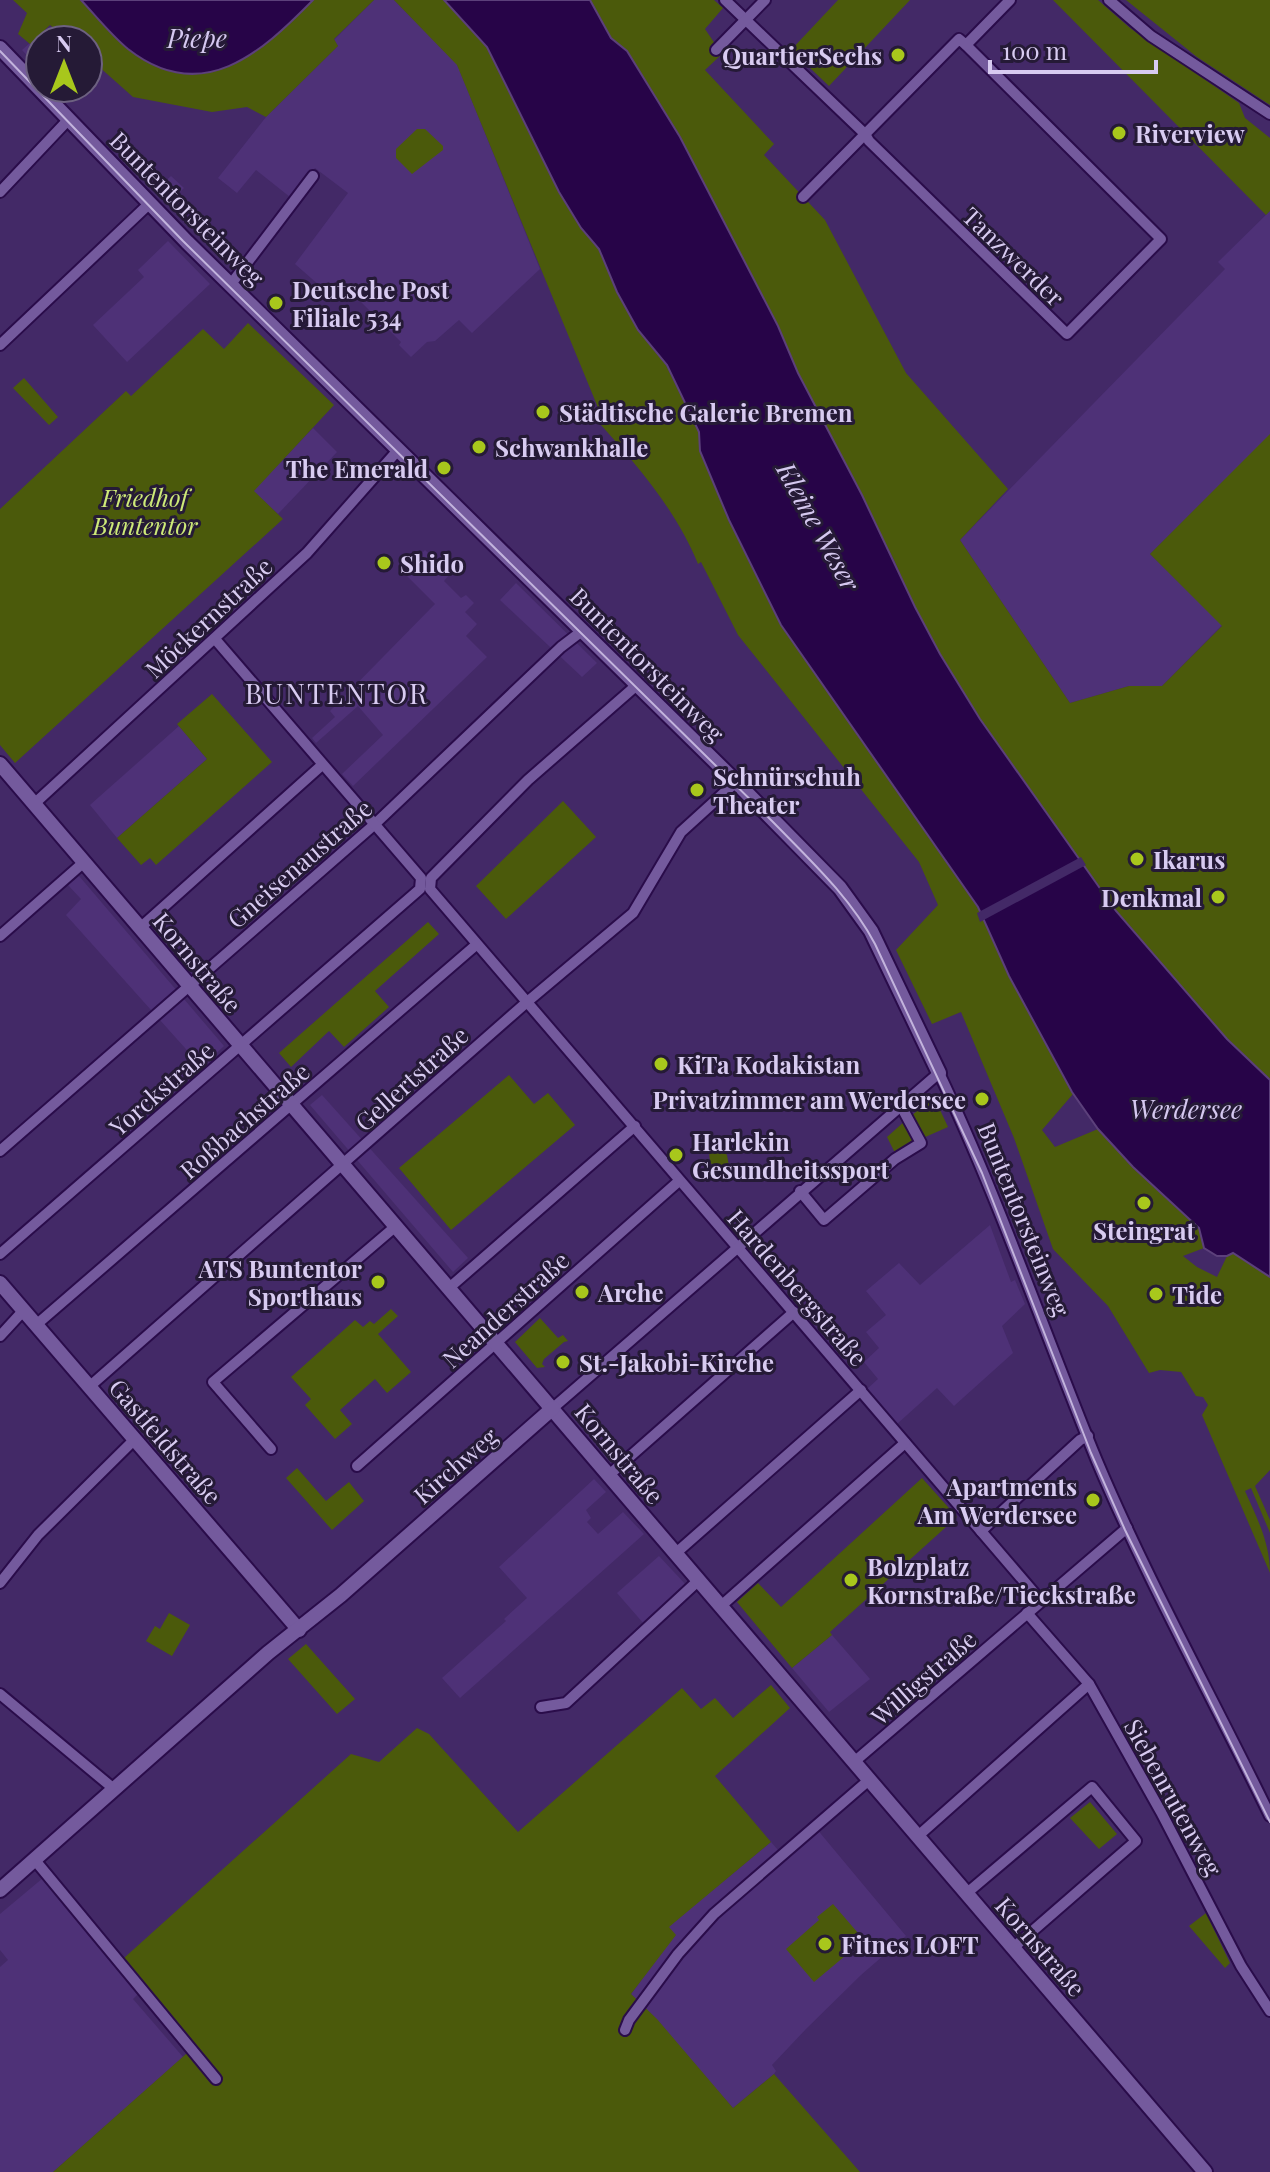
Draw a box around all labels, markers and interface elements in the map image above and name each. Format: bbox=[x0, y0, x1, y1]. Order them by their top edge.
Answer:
water label: Piepe bbox=[166, 20, 227, 55]
north arrow bbox=[24, 24, 104, 104]
scale bar bbox=[990, 24, 1156, 74]
text: N bbox=[56, 28, 72, 58]
text: 100 m bbox=[1002, 34, 1067, 66]
place label: QuartierSechs bbox=[722, 39, 882, 71]
marker: QuartierSechs bbox=[889, 46, 907, 64]
place label: Riverview bbox=[1135, 117, 1245, 149]
street label: Buntentorsteinweg bbox=[104, 124, 272, 292]
marker: Riverview bbox=[1110, 124, 1128, 142]
street label: Tanzwerder bbox=[956, 199, 1072, 313]
place label: Deutsche Post Filiale 534 bbox=[292, 273, 450, 333]
marker: Deutsche Post Filiale 534 bbox=[267, 294, 285, 312]
place label: Städtische Galerie Bremen bbox=[559, 396, 853, 428]
marker: Städtische Galerie Bremen bbox=[534, 403, 552, 421]
place label: Schwankhalle bbox=[495, 431, 648, 463]
marker: Schwankhalle bbox=[470, 438, 488, 456]
place label: The Emerald bbox=[286, 452, 428, 484]
water label: Kleine Weser bbox=[769, 455, 869, 597]
marker: The Emerald bbox=[435, 459, 453, 477]
park label: Friedhof Buntentor bbox=[92, 481, 198, 541]
place label: Shido bbox=[400, 547, 464, 579]
street label: Möckernstraße bbox=[137, 550, 279, 684]
marker: Shido bbox=[375, 554, 393, 572]
street label: Buntentorsteinweg bbox=[564, 580, 732, 748]
district label: BUNTENTOR bbox=[245, 674, 429, 711]
place label: Schnürschuh Theater bbox=[713, 760, 861, 820]
marker: Schnürschuh Theater bbox=[688, 781, 706, 799]
street label: Gneisenaustraße bbox=[220, 791, 378, 935]
place label: Ikarus bbox=[1153, 843, 1225, 875]
marker: Ikarus bbox=[1128, 850, 1146, 868]
place label: Denkmal bbox=[1101, 881, 1203, 913]
marker: Denkmal bbox=[1209, 888, 1227, 906]
street label: Kornstraße bbox=[147, 905, 249, 1019]
street label: Gellertstraße bbox=[348, 1019, 474, 1137]
street label: Yorckstraße bbox=[101, 1034, 220, 1143]
place label: KiTa Kodakistan bbox=[677, 1048, 861, 1080]
street label: Roßbachstraße bbox=[172, 1055, 316, 1185]
marker: KiTa Kodakistan bbox=[652, 1055, 670, 1073]
place label: Privatzimmer am Werdersee bbox=[652, 1083, 966, 1115]
marker: Privatzimmer am Werdersee bbox=[973, 1090, 991, 1108]
water label: Werdersee bbox=[1130, 1091, 1242, 1126]
street label: Buntentorsteinweg bbox=[972, 1117, 1079, 1321]
place label: Harlekin Gesundheitssport bbox=[692, 1125, 889, 1185]
marker: Harlekin Gesundheitssport bbox=[667, 1146, 685, 1164]
marker: Steingrat bbox=[1135, 1194, 1153, 1212]
street label: Hardenbergstraße bbox=[721, 1202, 875, 1372]
place label: Steingrat bbox=[1093, 1214, 1196, 1246]
street label: Neanderstraße bbox=[435, 1244, 575, 1374]
place label: ATS Buntentor Sporthaus bbox=[197, 1252, 363, 1312]
marker: ATS Buntentor Sporthaus bbox=[369, 1273, 387, 1291]
place label: Arche bbox=[597, 1276, 663, 1308]
place label: Tide bbox=[1172, 1278, 1222, 1310]
marker: Arche bbox=[573, 1283, 591, 1301]
marker: Tide bbox=[1147, 1285, 1165, 1303]
place label: St.-Jakobi-Kirche bbox=[579, 1346, 774, 1378]
marker: St.-Jakobi-Kirche bbox=[554, 1353, 572, 1371]
street label: Gastfeldstraße bbox=[103, 1372, 229, 1510]
street label: Kornstraße bbox=[569, 1396, 671, 1510]
street label: Kirchweg bbox=[406, 1419, 504, 1510]
place label: Apartments Am Werdersee bbox=[916, 1470, 1077, 1530]
marker: Apartments Am Werdersee bbox=[1084, 1491, 1102, 1509]
place label: Bolzplatz Kornstraße/Tieckstraße bbox=[867, 1550, 1136, 1610]
marker: Bolzplatz Kornstraße/Tieckstraße bbox=[842, 1571, 860, 1589]
street label: Willigstraße bbox=[863, 1622, 982, 1732]
street label: Siebenrutenweg bbox=[1118, 1713, 1230, 1881]
street label: Kornstraße bbox=[989, 1890, 1093, 2002]
place label: Fitnes LOFT bbox=[841, 1928, 978, 1960]
marker: Fitnes LOFT bbox=[816, 1935, 834, 1953]

